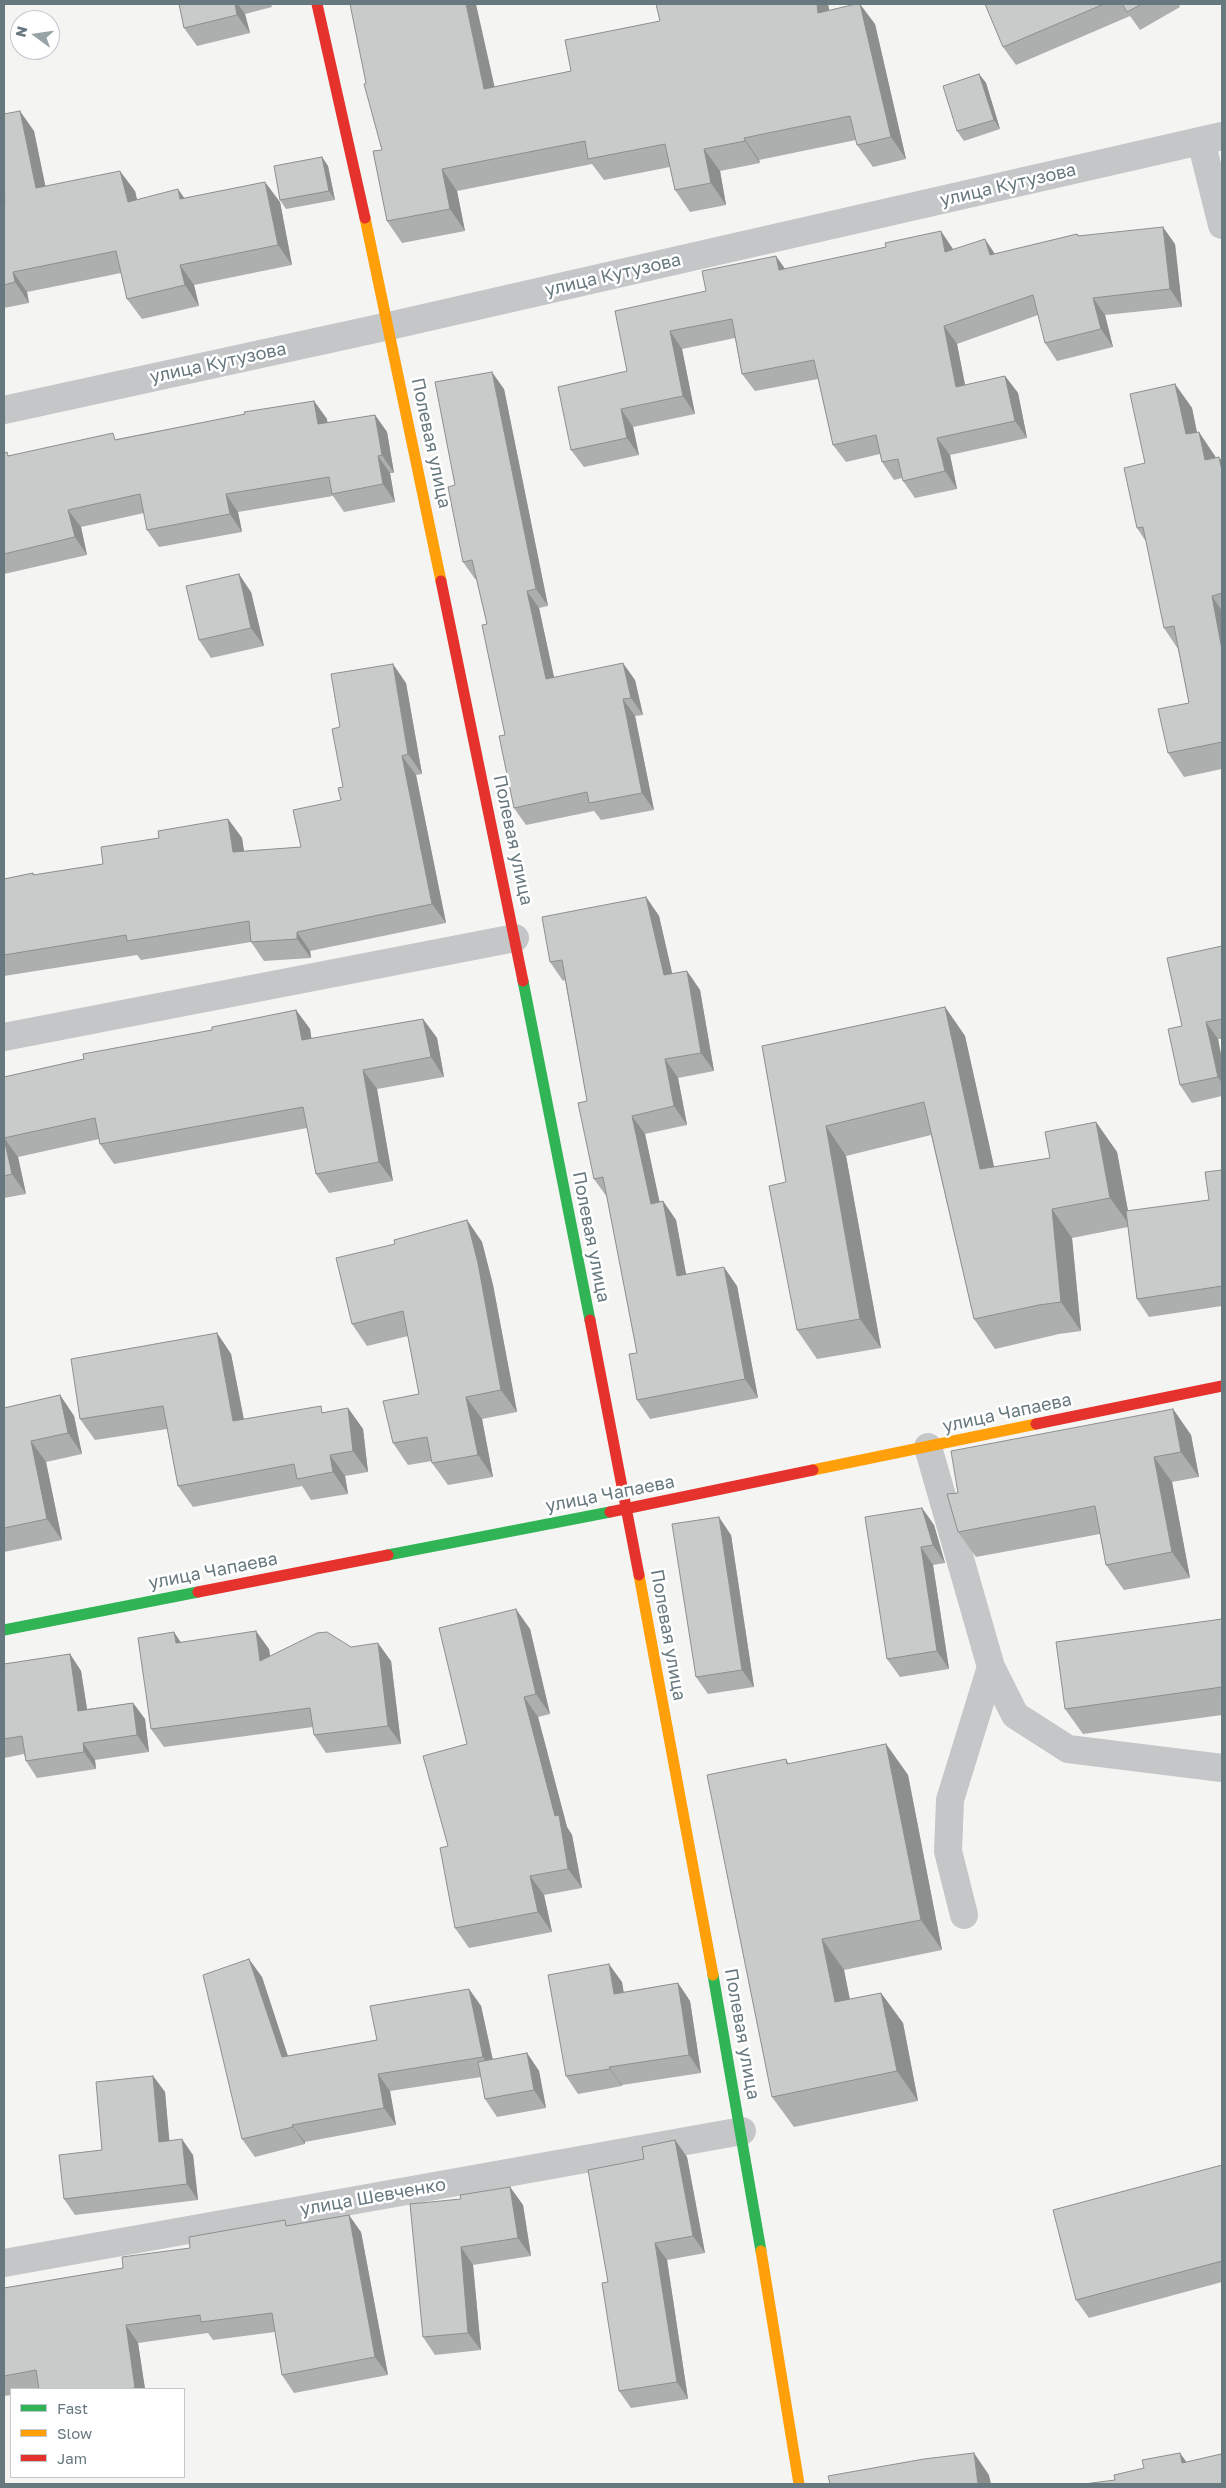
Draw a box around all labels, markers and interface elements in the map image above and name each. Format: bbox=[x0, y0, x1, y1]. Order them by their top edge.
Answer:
north arrow bbox=[10, 10, 60, 60]
text: N bbox=[11, 24, 30, 39]
street label: улица Кутузова bbox=[938, 159, 1078, 211]
street label: улица Кутузова bbox=[543, 249, 683, 301]
street label: улица Кутузова bbox=[148, 338, 288, 388]
street label: Полевая улица bbox=[407, 376, 455, 510]
street label: Полевая улица bbox=[489, 773, 537, 907]
street label: Полевая улица bbox=[568, 1170, 614, 1304]
street label: улица Чапаева bbox=[941, 1389, 1073, 1437]
street label: улица Чапаева bbox=[544, 1471, 676, 1517]
street label: улица Чапаева bbox=[147, 1548, 279, 1594]
street label: Полевая улица bbox=[646, 1568, 690, 1702]
street label: Полевая улица bbox=[720, 1967, 764, 2101]
street label: улица Шевченко bbox=[298, 2174, 448, 2220]
legend bbox=[10, 2388, 185, 2478]
text: Fast bbox=[57, 2399, 88, 2417]
text: Slow bbox=[57, 2424, 92, 2442]
text: Jam bbox=[57, 2449, 87, 2467]

